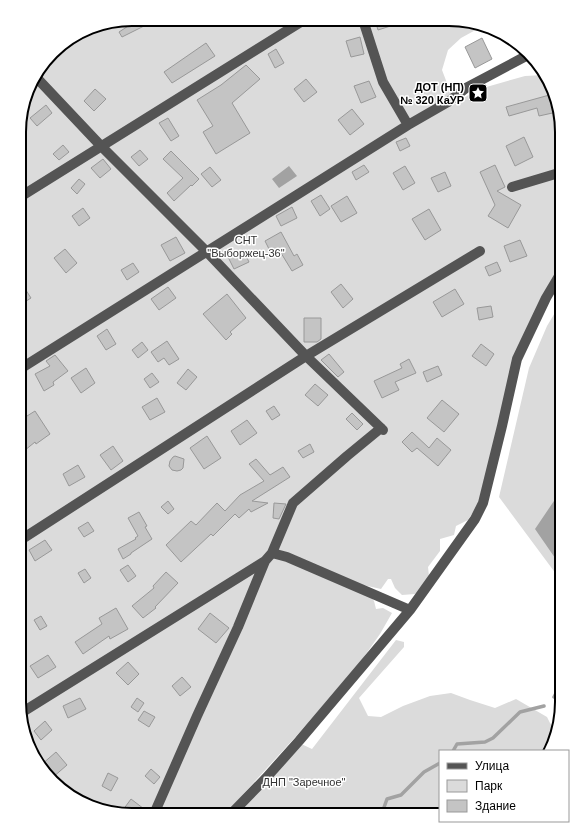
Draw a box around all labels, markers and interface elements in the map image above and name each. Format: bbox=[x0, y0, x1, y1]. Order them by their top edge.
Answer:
place label: ДОТ (НП) № 320 КаУР bbox=[400, 81, 464, 106]
place icon: ДОТ (НП) № 320 КаУР bbox=[467, 82, 489, 104]
park label: СНТ "Выборжец-36" bbox=[207, 234, 285, 259]
legend bbox=[439, 750, 569, 822]
text: Улица bbox=[475, 759, 509, 773]
park label: ДНП "Заречное" bbox=[263, 776, 346, 788]
text: Парк bbox=[475, 779, 503, 793]
text: Здание bbox=[475, 799, 516, 813]

